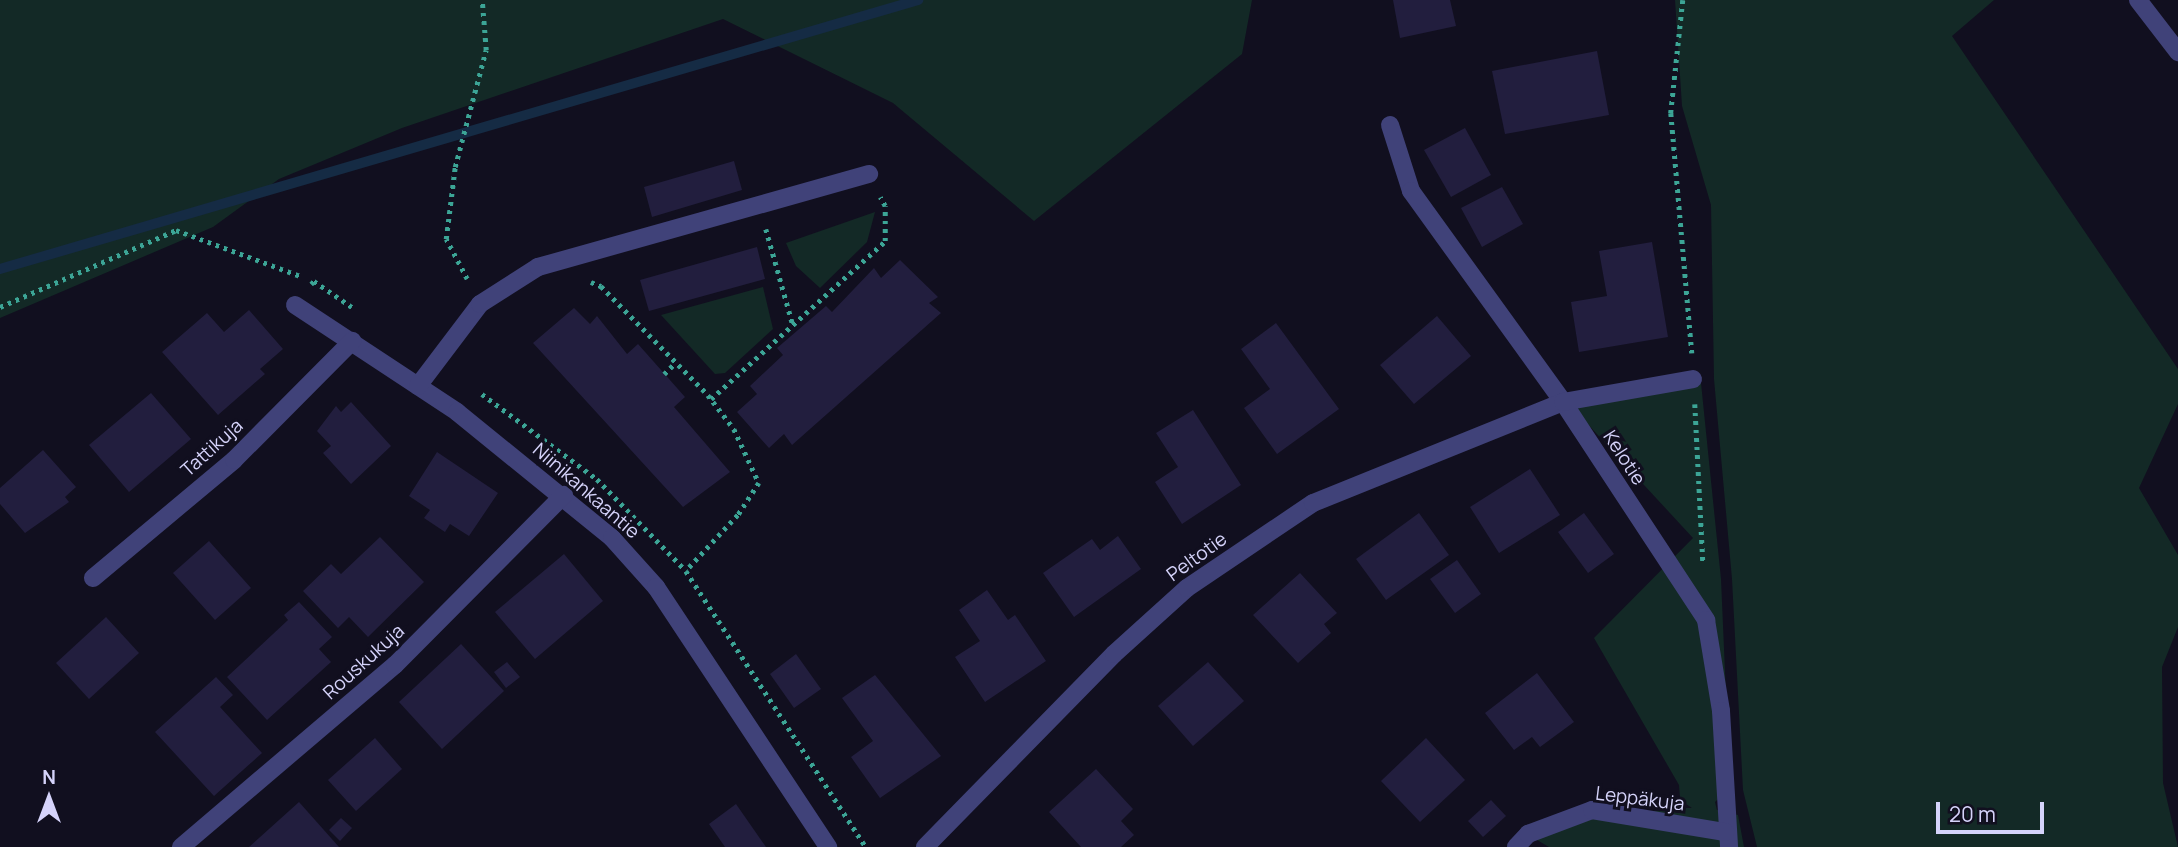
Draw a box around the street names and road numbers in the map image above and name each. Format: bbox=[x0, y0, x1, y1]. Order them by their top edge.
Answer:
street label: Tattikuja bbox=[176, 414, 248, 482]
street label: Kelotie bbox=[1598, 426, 1650, 490]
street label: Niinikankaantie bbox=[528, 438, 644, 544]
street label: Peltotie bbox=[1163, 528, 1231, 586]
street label: Rouskukuja bbox=[319, 620, 409, 704]
street label: Leppäkuja bbox=[1594, 782, 1686, 816]

